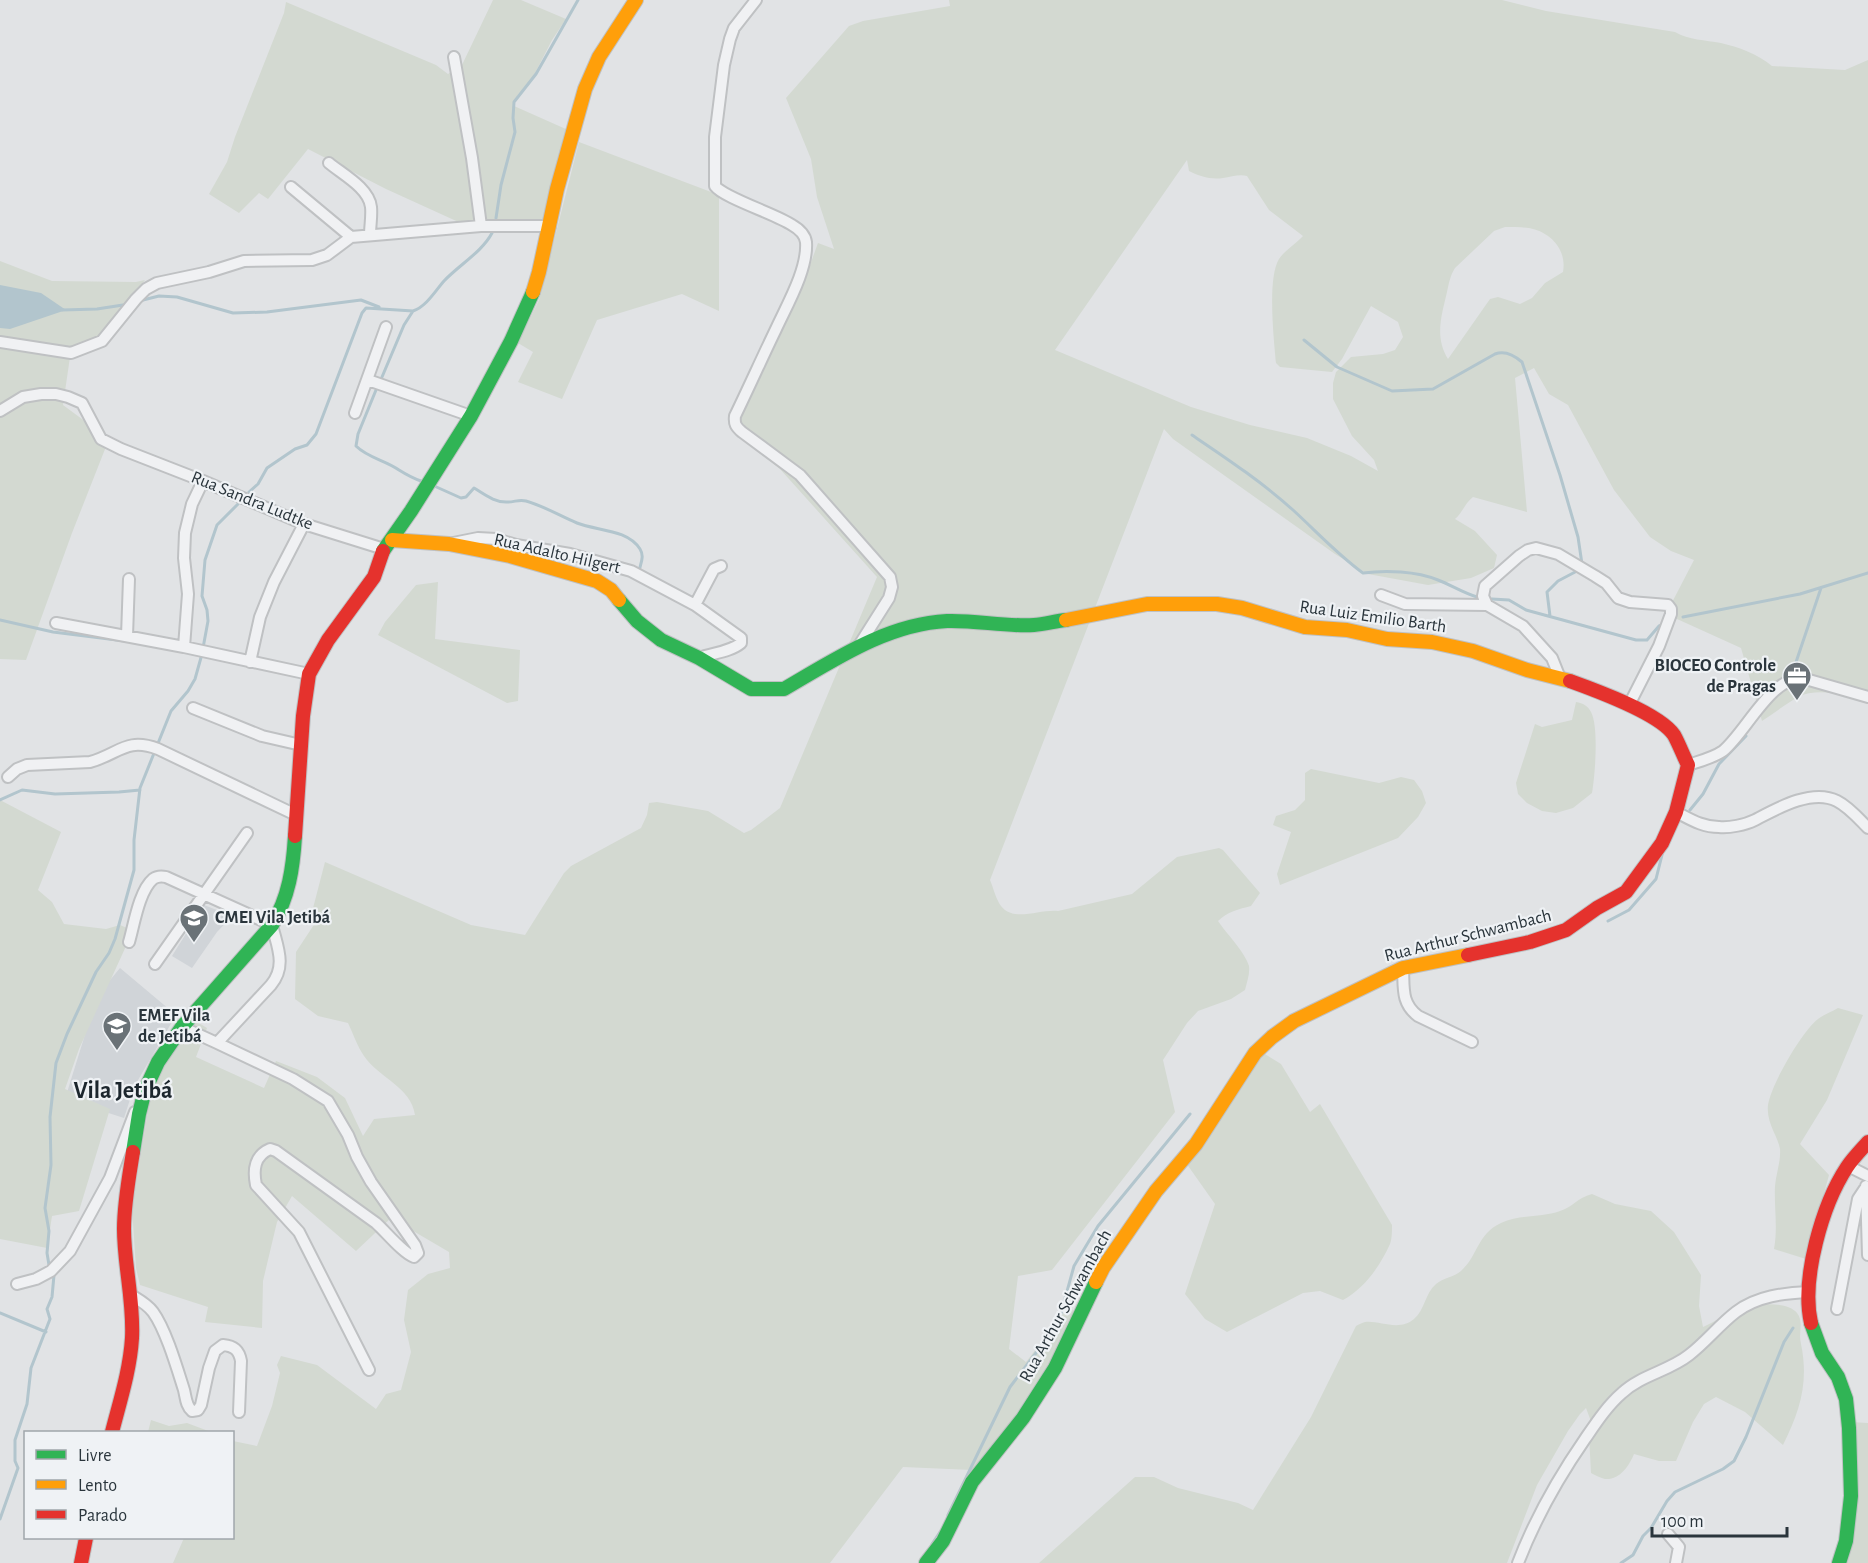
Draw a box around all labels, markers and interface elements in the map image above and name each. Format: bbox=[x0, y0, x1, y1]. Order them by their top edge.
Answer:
street label: Rua Sandra Ludtke bbox=[188, 468, 316, 534]
street label: Rua Adalto Hilgert bbox=[492, 531, 622, 577]
street label: Rua Luiz Emilio Barth bbox=[1298, 598, 1448, 636]
place label: BIOCEO Controle de Pragas bbox=[1655, 657, 1776, 696]
office icon: BIOCEO Controle de Pragas bbox=[1781, 660, 1813, 702]
school or university icon: CMEI Vila Jetibá bbox=[178, 902, 210, 944]
street label: Rua Arthur Schwambach bbox=[1383, 907, 1553, 965]
place label: CMEI Vila Jetibá bbox=[215, 909, 331, 927]
place label: EMEF Vila de Jetibá bbox=[138, 1007, 211, 1046]
school or university icon: EMEF Vila de Jetibá bbox=[101, 1010, 133, 1052]
district label: Vila Jetibá bbox=[73, 1079, 173, 1103]
street label: Rua Arthur Schwambach bbox=[1017, 1227, 1115, 1385]
legend bbox=[24, 1431, 234, 1539]
text: Livre bbox=[78, 1447, 112, 1465]
text: Lento bbox=[78, 1477, 117, 1495]
scale bar bbox=[1652, 1500, 1787, 1538]
text: Parado bbox=[78, 1507, 127, 1525]
text: 100 m bbox=[1661, 1513, 1704, 1531]

